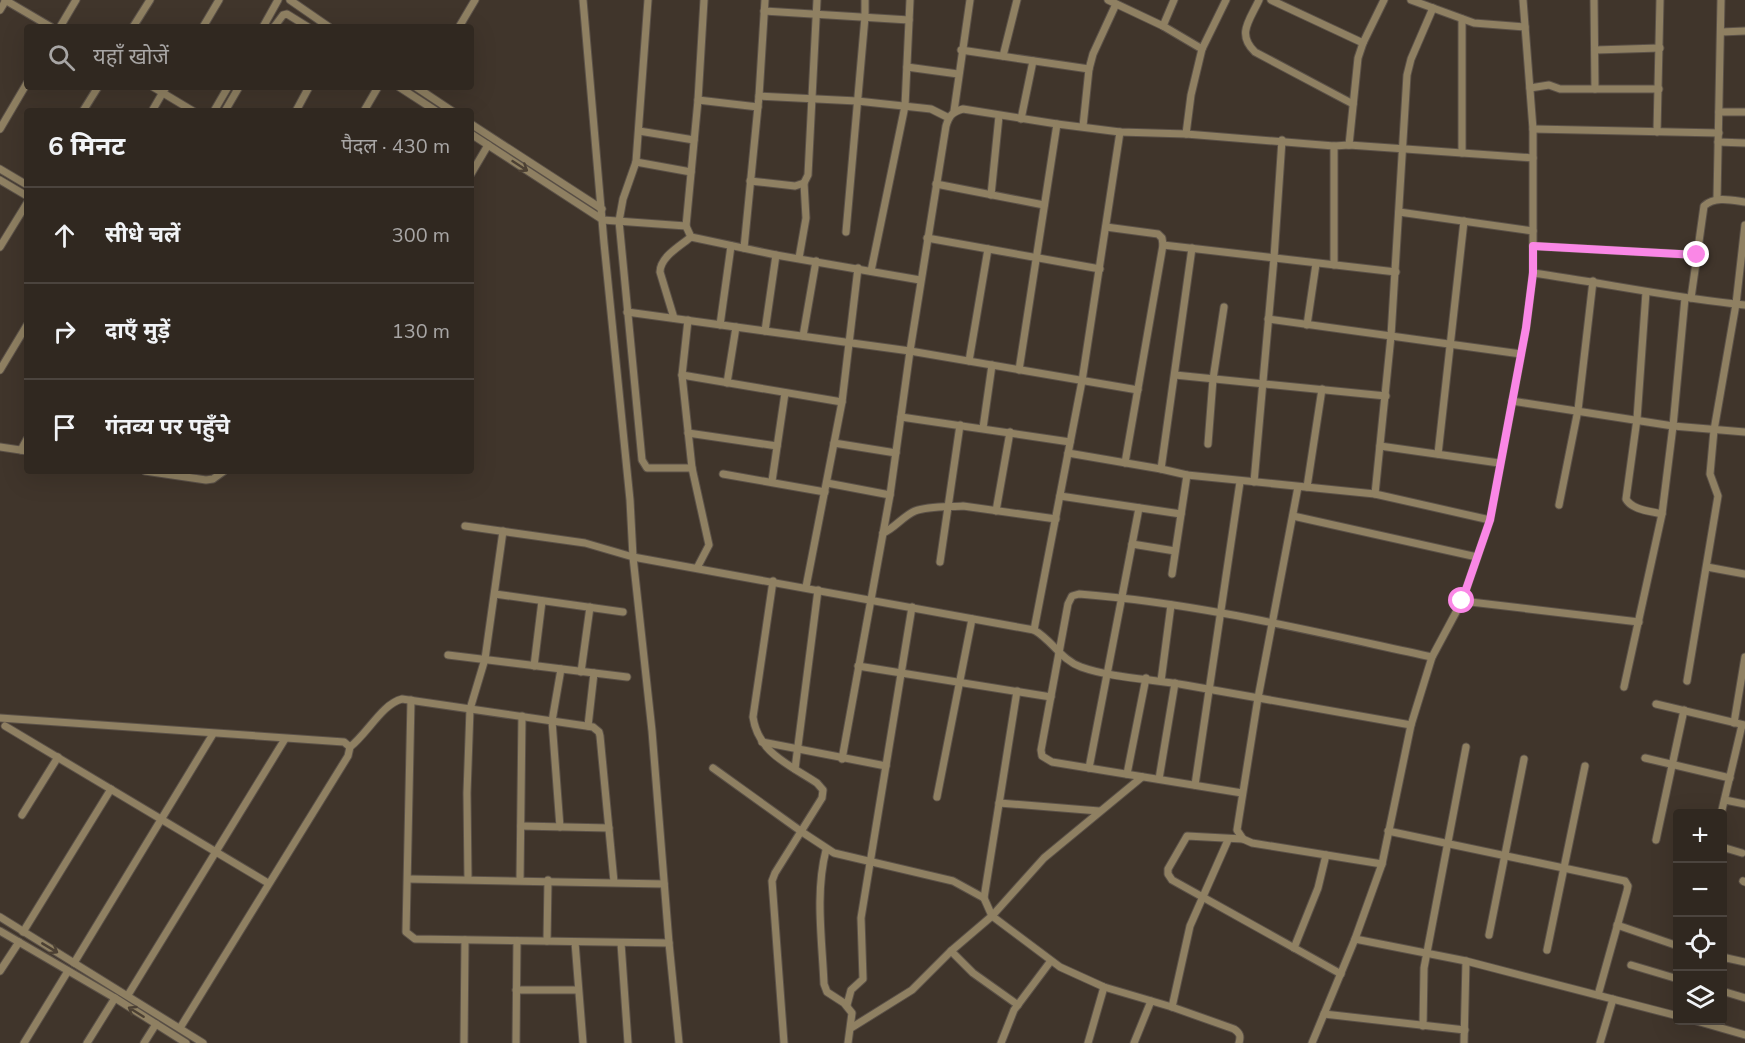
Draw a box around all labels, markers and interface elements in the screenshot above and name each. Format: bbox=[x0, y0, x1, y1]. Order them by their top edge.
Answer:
search box bbox=[24, 24, 474, 90]
icon: search bbox=[45, 41, 78, 74]
text: यहाँ खोजें bbox=[93, 42, 169, 72]
text: 6 मिनट bbox=[48, 129, 125, 164]
text: पैदल · 430 m bbox=[341, 133, 450, 160]
one-way arrow bbox=[511, 160, 528, 172]
icon: ahead bbox=[48, 219, 81, 252]
text: सीधे चलें bbox=[105, 220, 180, 250]
text: 300 m bbox=[392, 222, 450, 249]
route end bbox=[1683, 241, 1709, 267]
icon: right bbox=[48, 315, 81, 348]
text: दाएँ मुड़ें bbox=[105, 316, 170, 346]
text: 130 m bbox=[392, 318, 450, 345]
icon: arrive bbox=[48, 411, 81, 444]
text: गंतव्य पर पहुँचे bbox=[105, 412, 230, 442]
route start bbox=[1448, 587, 1474, 613]
map controls bbox=[1673, 809, 1727, 1025]
button: + bbox=[1673, 809, 1727, 863]
button: − bbox=[1673, 863, 1727, 917]
button: locate bbox=[1673, 917, 1727, 971]
one-way arrow bbox=[41, 942, 58, 954]
button: layers bbox=[1673, 971, 1727, 1025]
one-way arrow bbox=[128, 1005, 145, 1017]

